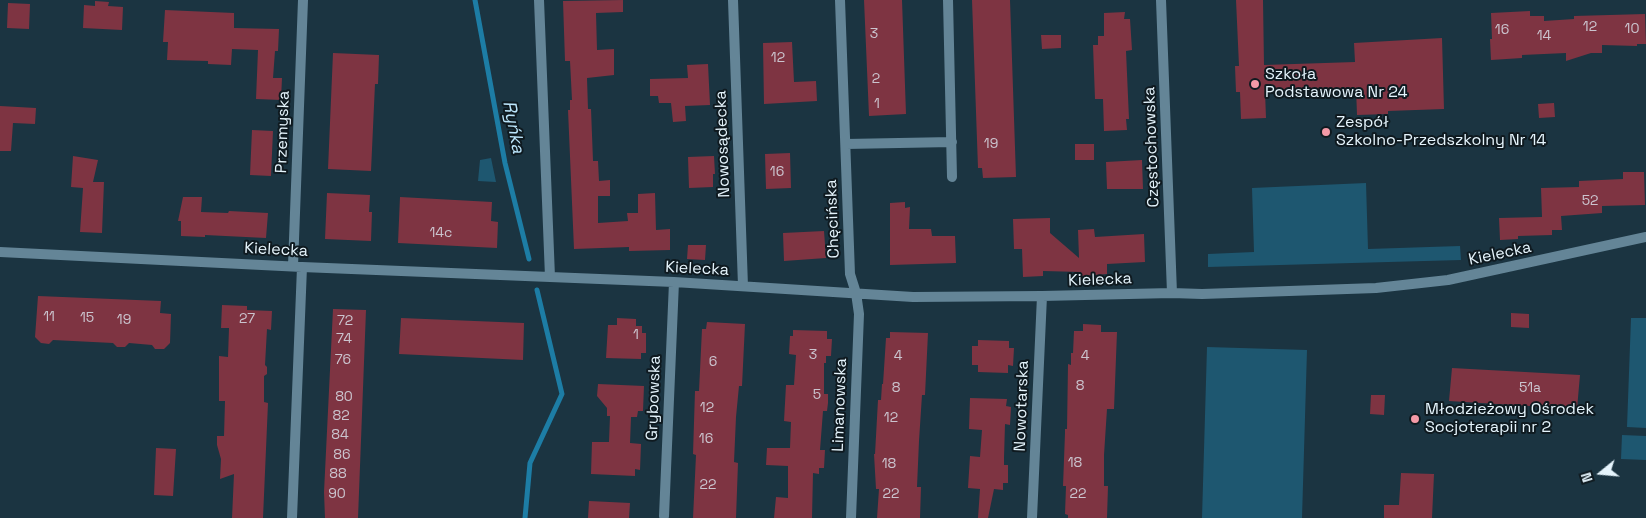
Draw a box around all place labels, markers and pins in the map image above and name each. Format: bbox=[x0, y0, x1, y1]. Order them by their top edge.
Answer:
place label: Szkoła Podstawowa Nr 24 bbox=[1265, 65, 1407, 103]
marker: Szkoła Podstawowa Nr 24 bbox=[1249, 78, 1261, 90]
place label: Zespół Szkolno-Przedszkolny Nr 14 bbox=[1336, 113, 1546, 151]
marker: Zespół Szkolno-Przedszkolny Nr 14 bbox=[1320, 126, 1332, 138]
place label: Młodzieżowy Ośrodek Socjoterapii nr 2 bbox=[1425, 400, 1594, 438]
marker: Młodzieżowy Ośrodek Socjoterapii nr 2 bbox=[1409, 413, 1421, 425]

